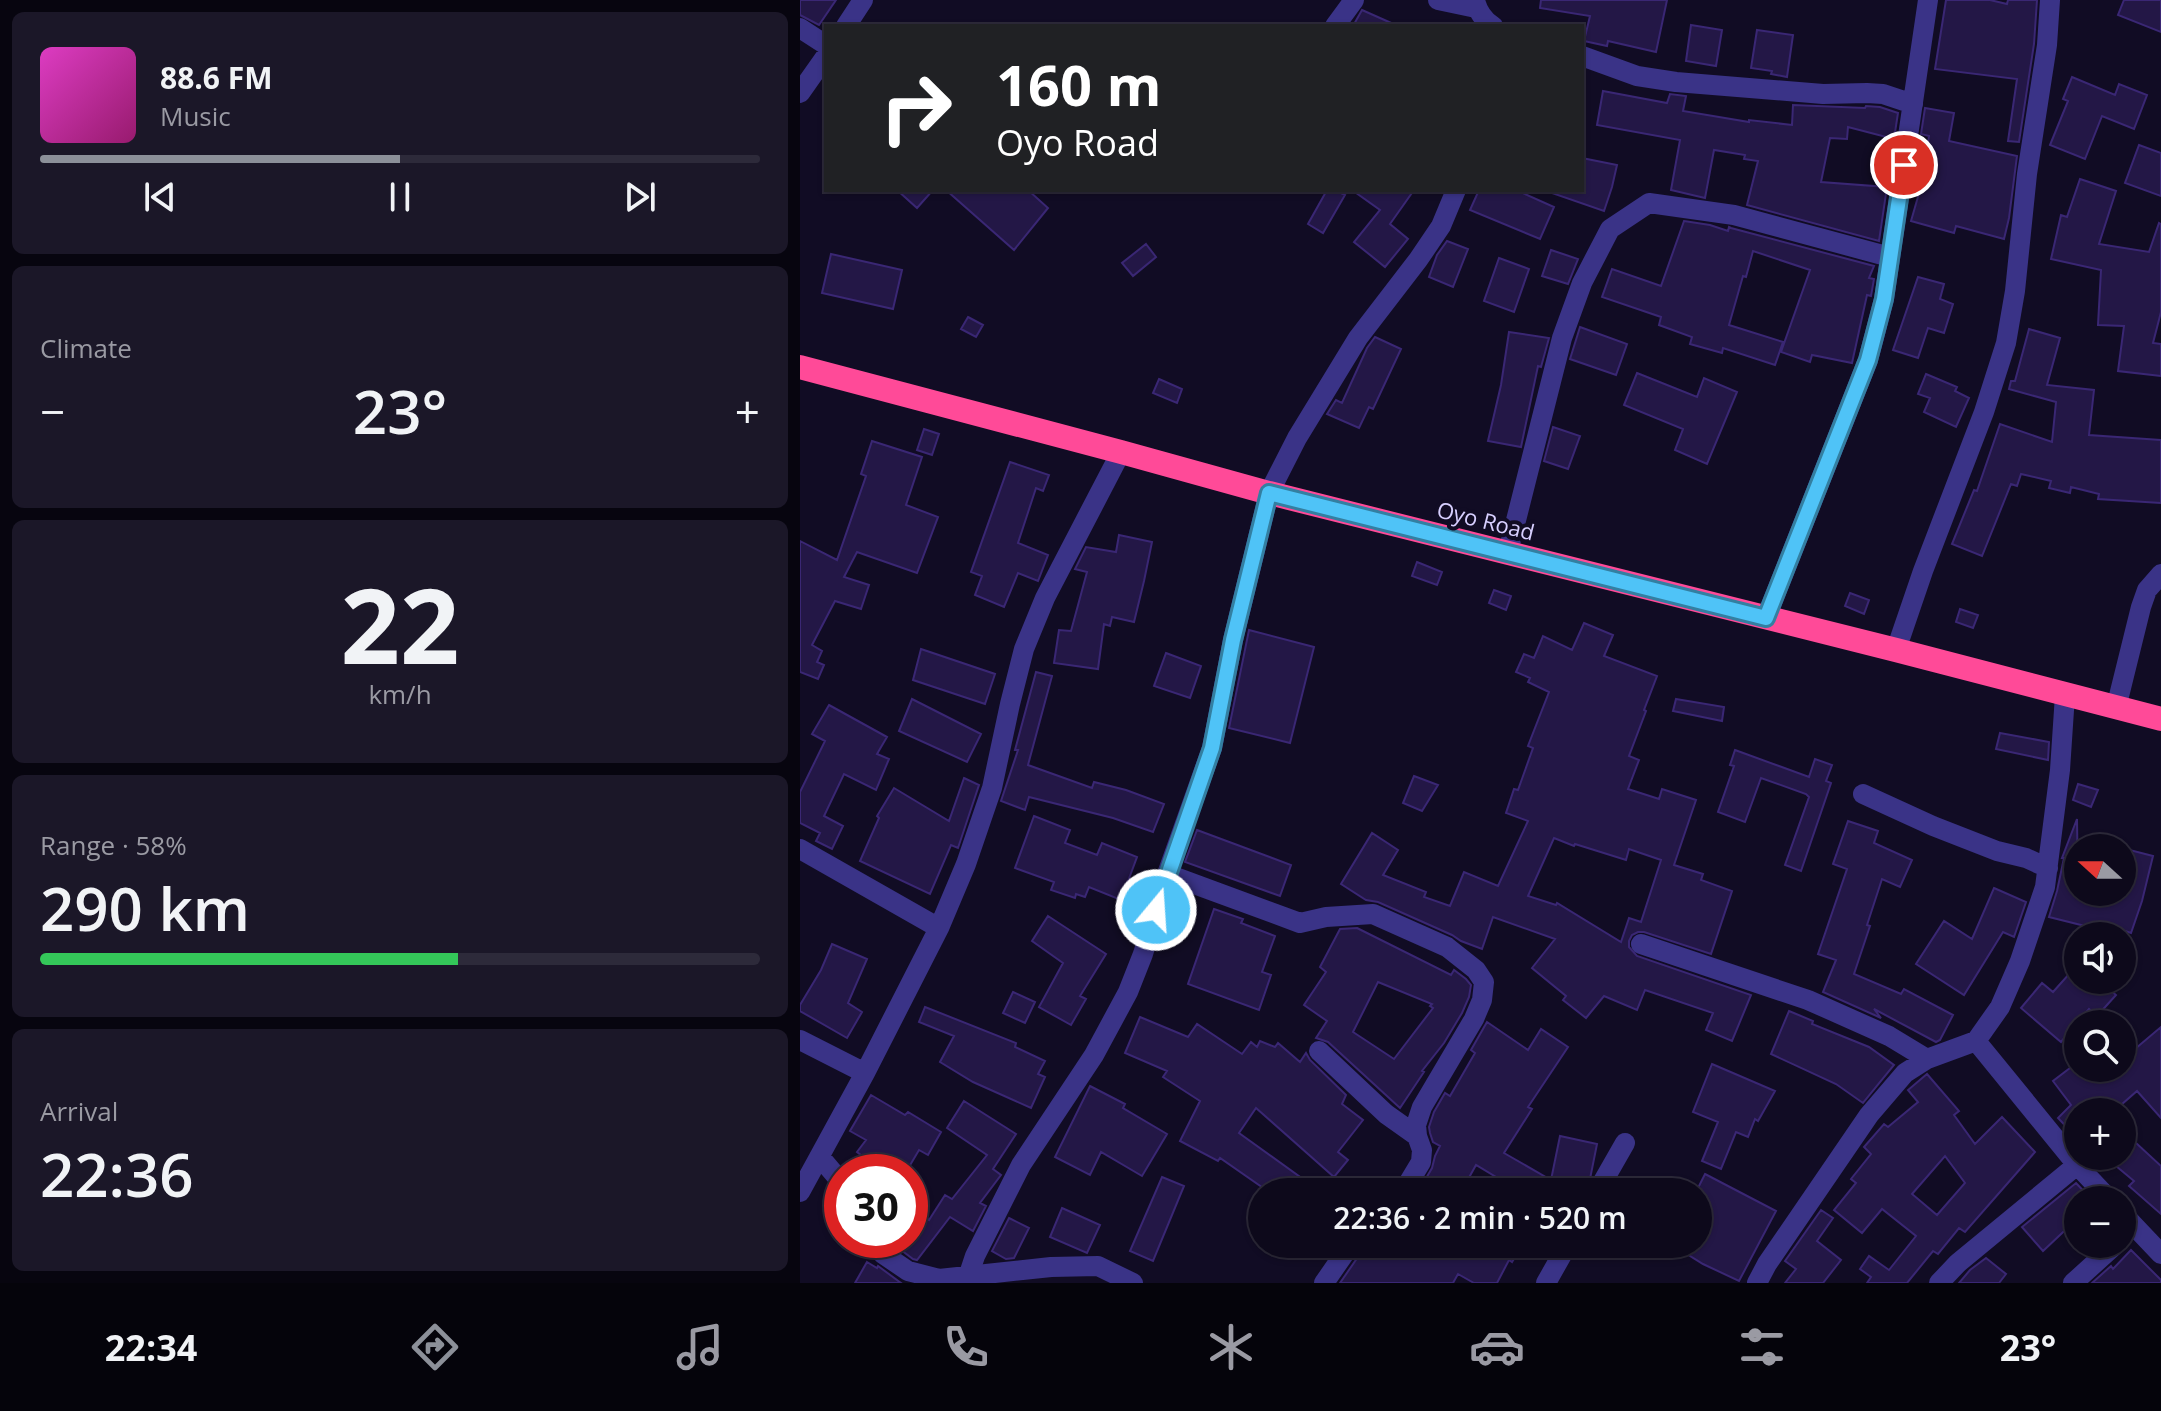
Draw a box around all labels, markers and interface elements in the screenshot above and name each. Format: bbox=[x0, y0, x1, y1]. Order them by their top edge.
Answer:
text: 160 m bbox=[996, 46, 1162, 122]
icon: right bbox=[864, 56, 968, 160]
text: 88.6 FM bbox=[160, 57, 273, 98]
text: Music bbox=[160, 98, 231, 134]
text: Oyo Road bbox=[996, 118, 1159, 167]
pin bbox=[1870, 131, 1938, 199]
icon: arrive bbox=[1882, 143, 1926, 187]
icon: previous bbox=[138, 175, 182, 219]
icon: pause bbox=[378, 175, 422, 219]
icon: next bbox=[618, 175, 662, 219]
text: Climate bbox=[40, 330, 132, 366]
text: 23° bbox=[353, 370, 447, 452]
text: − bbox=[40, 381, 65, 441]
text: + bbox=[735, 381, 760, 441]
street label: Oyo Road bbox=[1434, 493, 1538, 547]
text: 22 bbox=[341, 553, 459, 694]
text: km/h bbox=[368, 676, 432, 712]
text: Range · 58% bbox=[40, 827, 187, 863]
north arrow bbox=[2064, 834, 2136, 906]
map controls bbox=[2064, 834, 2136, 1258]
text: 290 km bbox=[40, 867, 250, 949]
position arrow bbox=[1114, 868, 1198, 952]
button: sound bbox=[2064, 922, 2136, 994]
button: search bbox=[2064, 1010, 2136, 1082]
text: Arrival bbox=[40, 1093, 118, 1129]
button: + bbox=[2064, 1098, 2136, 1170]
text: 22:36 bbox=[40, 1133, 194, 1215]
speed limit sign: 30 bbox=[824, 1154, 928, 1258]
button: − bbox=[2064, 1186, 2136, 1258]
text: 22:36 · 2 min · 520 m bbox=[1333, 1197, 1627, 1238]
icon: directions bbox=[407, 1319, 463, 1375]
icon: music bbox=[672, 1319, 728, 1375]
icon: phone bbox=[938, 1319, 994, 1375]
icon: climate bbox=[1203, 1319, 1259, 1375]
icon: car bbox=[1469, 1319, 1525, 1375]
icon: filters bbox=[1734, 1319, 1790, 1375]
text: 22:34 bbox=[105, 1323, 197, 1372]
text: 23° bbox=[2000, 1323, 2056, 1372]

